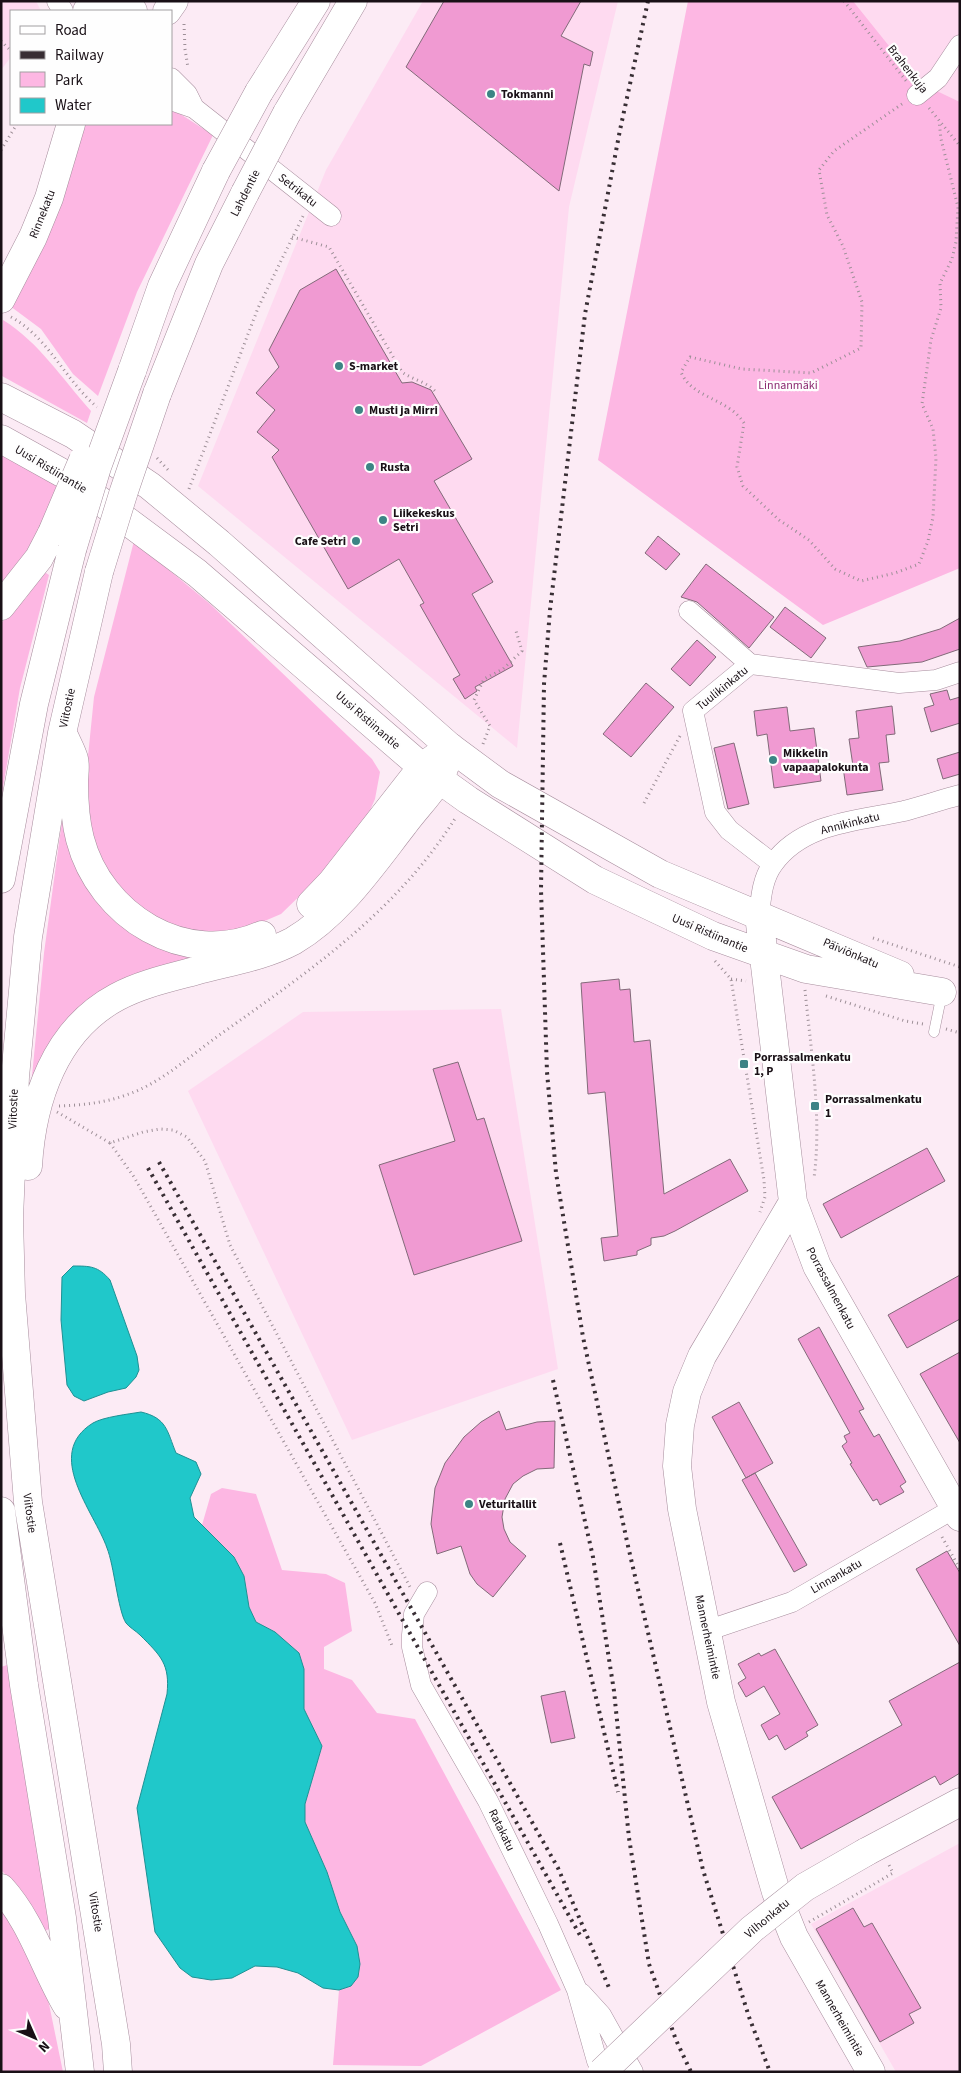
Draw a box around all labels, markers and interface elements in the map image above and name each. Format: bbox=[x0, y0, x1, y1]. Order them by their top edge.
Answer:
legend bbox=[10, 10, 172, 125]
text: Road bbox=[55, 20, 87, 41]
street label: Brahenkuja bbox=[883, 41, 932, 97]
text: Railway bbox=[55, 45, 104, 66]
text: Park bbox=[55, 70, 84, 91]
place label: Tokmanni bbox=[501, 86, 554, 103]
marker: Tokmanni bbox=[485, 88, 497, 100]
text: Water bbox=[55, 95, 92, 116]
street label: Lahdentie bbox=[226, 167, 265, 220]
street label: Setrikatu bbox=[274, 170, 321, 211]
street label: Rinnekatu bbox=[25, 187, 60, 241]
place label: S-market bbox=[349, 358, 399, 375]
marker: S-market bbox=[333, 360, 345, 372]
park label: Linnanmäki bbox=[758, 377, 818, 394]
place label: Musti ja Mirri bbox=[369, 402, 438, 419]
marker: Musti ja Mirri bbox=[353, 404, 365, 416]
street label: Uusi Ristiinantie bbox=[12, 441, 90, 498]
place label: Rusta bbox=[380, 459, 410, 476]
marker: Rusta bbox=[364, 461, 376, 473]
place label: Liikekeskus Setri bbox=[393, 505, 455, 536]
marker: Liikekeskus Setri bbox=[377, 514, 389, 526]
place label: Cafe Setri bbox=[295, 533, 346, 550]
marker: Cafe Setri bbox=[350, 535, 362, 547]
street label: Tuulikinkatu bbox=[693, 662, 752, 715]
street label: Viitostie bbox=[55, 687, 80, 730]
street label: Uusi Ristiinantie bbox=[331, 687, 404, 753]
place label: Mikkelin vapaapalokunta bbox=[783, 745, 869, 776]
marker: Mikkelin vapaapalokunta bbox=[767, 754, 779, 766]
street label: Annikinkatu bbox=[819, 808, 881, 839]
street label: Uusi Ristiinantie bbox=[669, 910, 751, 957]
street label: Päiviönkatu bbox=[820, 934, 881, 973]
place label: Porrassalmenkatu 1, P bbox=[754, 1049, 851, 1080]
marker: Porrassalmenkatu 1, P bbox=[738, 1058, 750, 1070]
street label: Viitostie bbox=[4, 1089, 23, 1129]
place label: Porrassalmenkatu 1 bbox=[825, 1091, 922, 1122]
marker: Porrassalmenkatu 1 bbox=[809, 1100, 821, 1112]
street label: Porrassalmenkatu bbox=[802, 1244, 859, 1332]
street label: Viitostie bbox=[18, 1492, 41, 1534]
place label: Veturitallit bbox=[478, 1496, 537, 1513]
marker: Veturitallit bbox=[463, 1498, 475, 1510]
street label: Linnankatu bbox=[807, 1555, 865, 1598]
street label: Mannerheimintie bbox=[690, 1593, 725, 1681]
street label: Ratakatu bbox=[484, 1806, 519, 1854]
street label: Viitostie bbox=[84, 1891, 107, 1933]
street label: Vilhonkatu bbox=[741, 1894, 793, 1942]
street label: Mannerheimintie bbox=[811, 1977, 868, 2060]
north arrow bbox=[10, 2013, 60, 2063]
text: N bbox=[33, 2036, 54, 2057]

